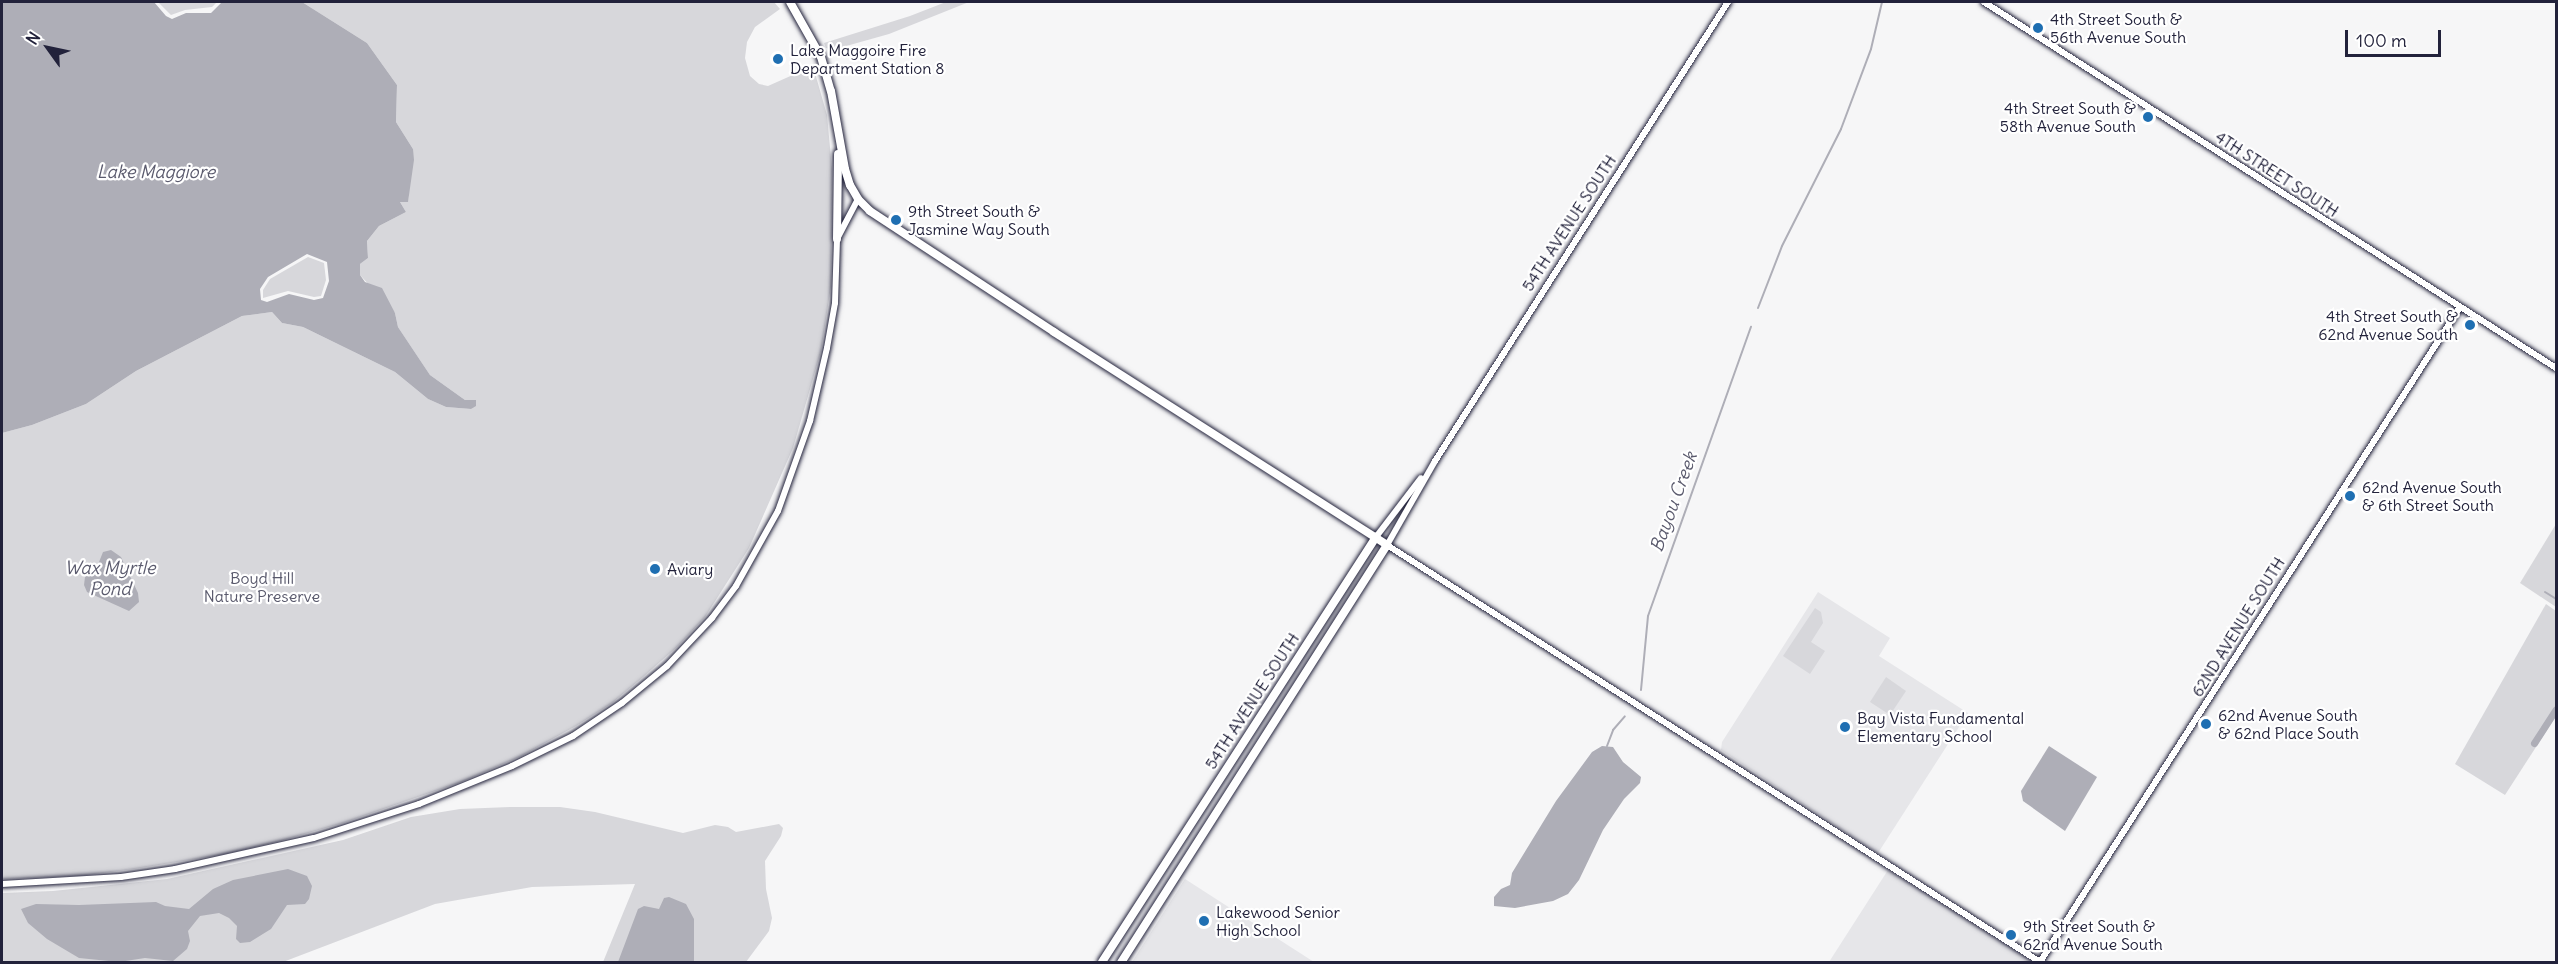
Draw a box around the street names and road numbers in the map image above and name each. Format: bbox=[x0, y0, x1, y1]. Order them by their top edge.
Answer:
street label: 4TH STREET SOUTH bbox=[2212, 127, 2342, 221]
street label: 54TH AVENUE SOUTH bbox=[1518, 151, 1620, 295]
street label: 62ND AVENUE SOUTH bbox=[2187, 554, 2289, 700]
street label: 54TH AVENUE SOUTH bbox=[1201, 629, 1303, 773]

